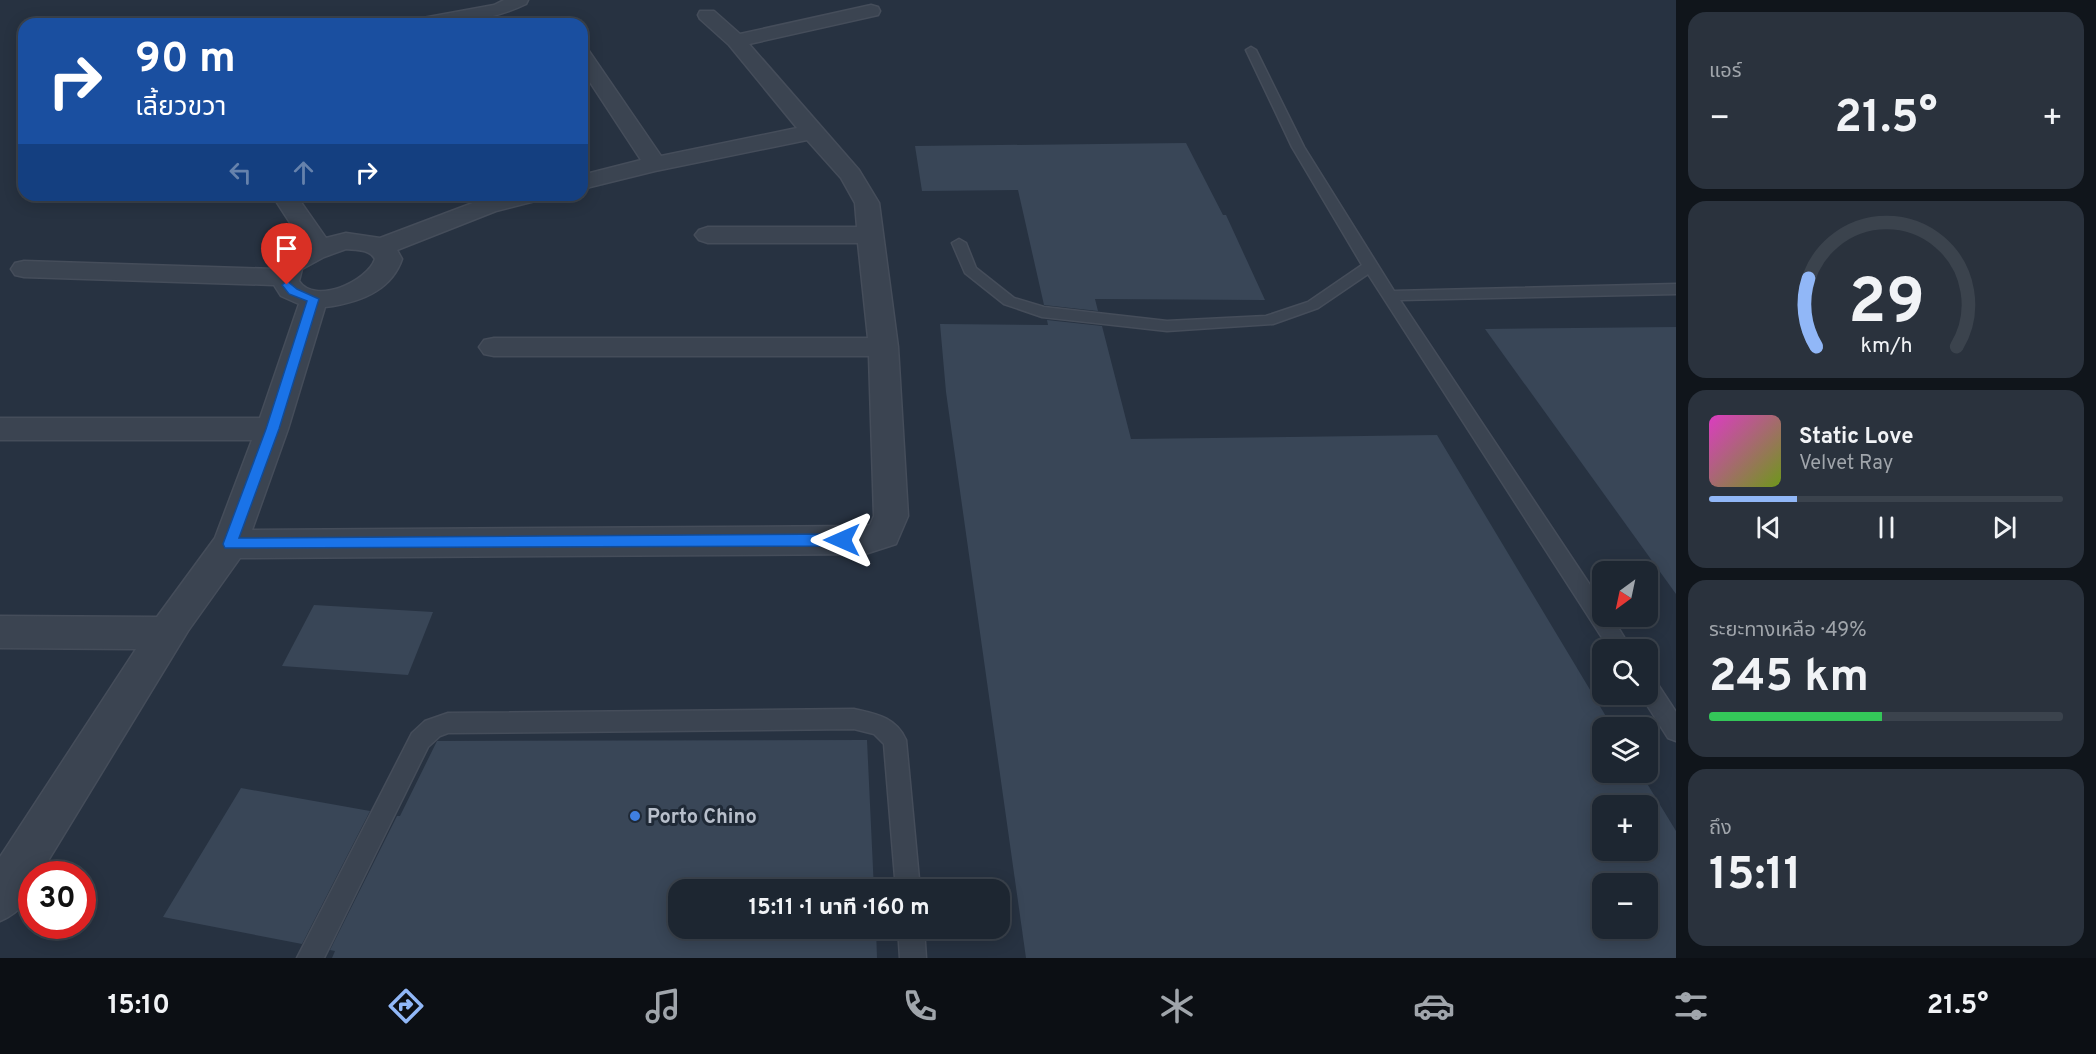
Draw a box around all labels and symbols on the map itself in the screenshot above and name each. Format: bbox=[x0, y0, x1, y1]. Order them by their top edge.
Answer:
pin bbox=[261, 223, 312, 285]
position arrow bbox=[810, 508, 874, 572]
north arrow bbox=[1592, 561, 1658, 627]
place label: Porto Chino bbox=[647, 805, 757, 831]
marker: Porto Chino bbox=[628, 809, 642, 823]
speed limit sign: 30 bbox=[18, 861, 96, 939]

